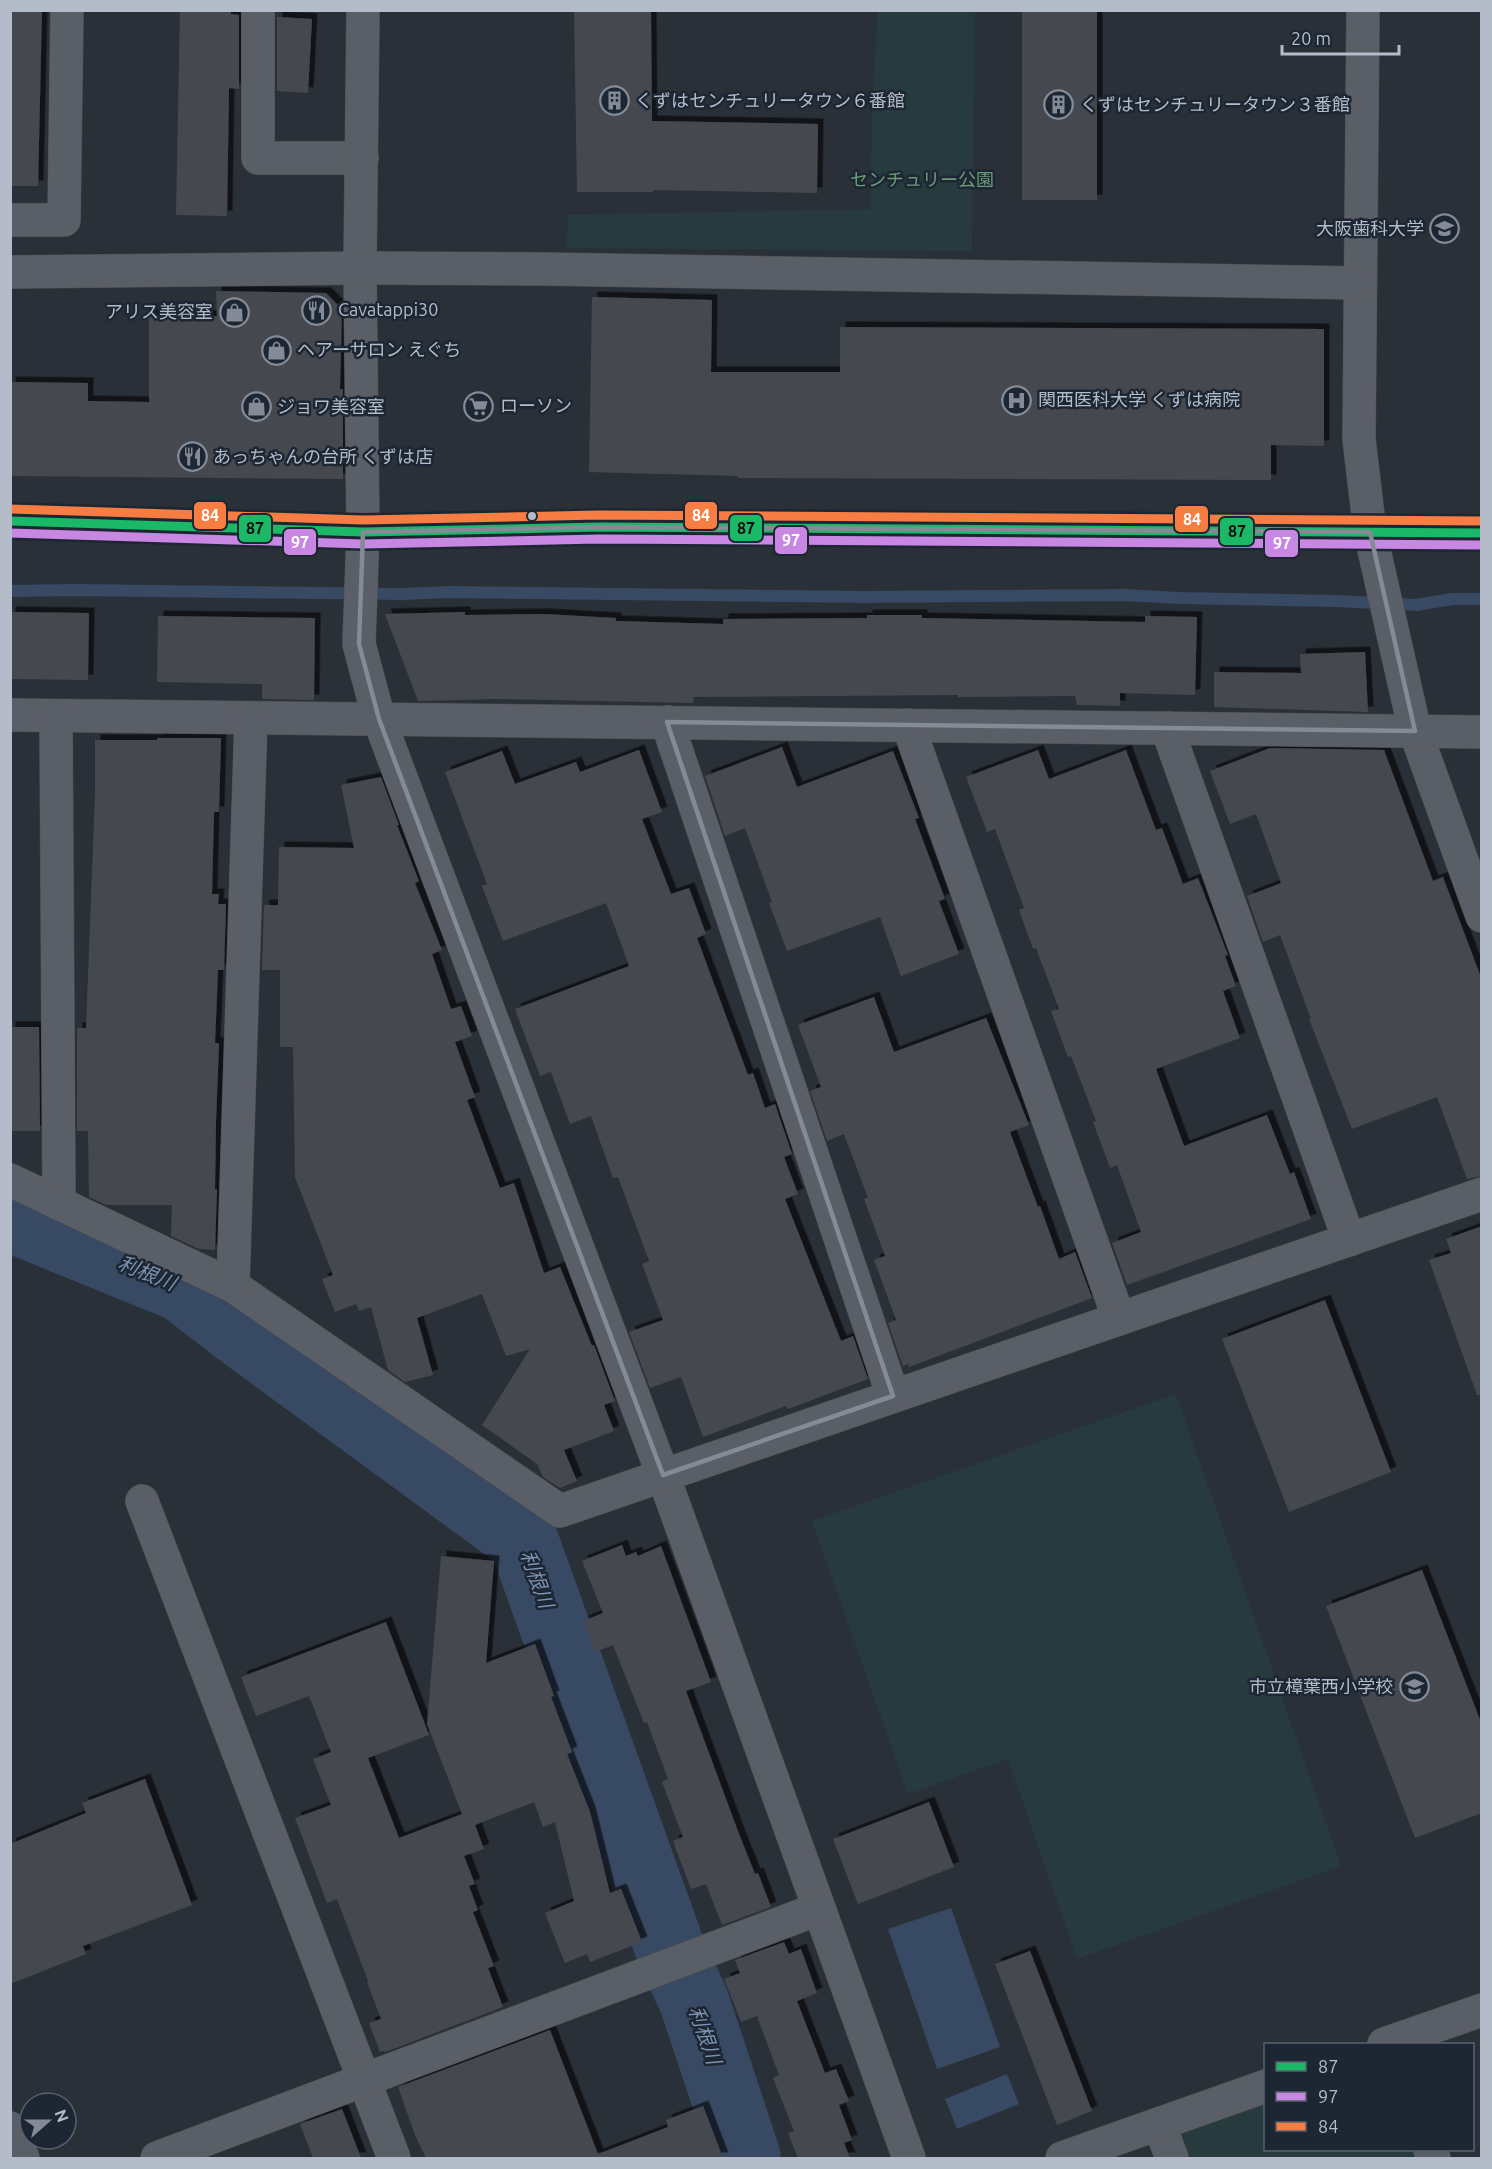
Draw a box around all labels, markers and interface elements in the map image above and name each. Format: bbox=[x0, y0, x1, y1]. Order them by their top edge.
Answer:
scale bar bbox=[1282, 18, 1399, 56]
text: 20 m bbox=[1291, 28, 1331, 48]
building icon: くずはセンチュリータウン６番館 bbox=[598, 85, 630, 117]
building icon: くずはセンチュリータウン３番館 bbox=[1043, 89, 1075, 121]
place label: くずはセンチュリータウン６番館 bbox=[635, 90, 905, 110]
place label: くずはセンチュリータウン３番館 bbox=[1080, 94, 1350, 114]
park label: センチュリー公園 bbox=[850, 169, 994, 189]
school or university icon: 大阪歯科大学 bbox=[1429, 213, 1461, 245]
place label: 大阪歯科大学 bbox=[1316, 218, 1424, 238]
restaurant icon: Cavatappi30 bbox=[301, 294, 333, 326]
shop icon: アリス美容室 bbox=[218, 296, 250, 328]
place label: Cavatappi30 bbox=[338, 299, 438, 319]
place label: アリス美容室 bbox=[105, 301, 213, 321]
shop icon: ヘアーサロン えぐち bbox=[260, 334, 292, 366]
place label: ヘアーサロン えぐち bbox=[297, 339, 461, 359]
hospital icon: 関西医科大学 くずは病院 bbox=[1001, 384, 1033, 416]
place label: 関西医科大学 くずは病院 bbox=[1038, 389, 1240, 409]
supermarket icon: ローソン bbox=[463, 390, 495, 422]
shop icon: ジョワ美容室 bbox=[240, 391, 272, 423]
place label: ローソン bbox=[500, 395, 572, 415]
place label: ジョワ美容室 bbox=[277, 396, 385, 416]
restaurant icon: あっちゃんの台所 くずは店 bbox=[176, 441, 208, 473]
place label: あっちゃんの台所 くずは店 bbox=[213, 446, 433, 466]
line badge: 84 bbox=[193, 501, 227, 530]
line badge: 84 bbox=[684, 501, 718, 530]
line badge: 84 bbox=[1174, 505, 1209, 533]
text: 84 bbox=[201, 506, 219, 524]
text: 84 bbox=[692, 506, 710, 524]
unlabelled marker bbox=[526, 510, 538, 522]
text: 84 bbox=[1183, 510, 1201, 528]
line badge: 87 bbox=[238, 514, 272, 543]
line badge: 87 bbox=[729, 514, 763, 542]
line badge: 87 bbox=[1219, 517, 1254, 546]
text: 87 bbox=[246, 519, 264, 537]
text: 87 bbox=[737, 519, 755, 537]
text: 87 bbox=[1228, 522, 1246, 540]
line badge: 97 bbox=[774, 526, 808, 555]
line badge: 97 bbox=[283, 528, 317, 556]
line badge: 97 bbox=[1264, 529, 1299, 558]
text: 97 bbox=[782, 531, 800, 549]
text: 97 bbox=[291, 533, 309, 551]
text: 97 bbox=[1273, 534, 1291, 552]
water label: 利根川 bbox=[115, 1251, 181, 1295]
water label: 利根川 bbox=[516, 1547, 559, 1613]
school or university icon: 市立樟葉西小学校 bbox=[1398, 1671, 1430, 1703]
place label: 市立樟葉西小学校 bbox=[1249, 1676, 1393, 1696]
water label: 利根川 bbox=[685, 2003, 727, 2069]
legend bbox=[1264, 2043, 1474, 2151]
text: 87 bbox=[1318, 2056, 1338, 2076]
text: 97 bbox=[1318, 2086, 1338, 2106]
north arrow bbox=[18, 2091, 78, 2151]
text: N bbox=[51, 2107, 73, 2124]
text: 84 bbox=[1318, 2116, 1338, 2136]

